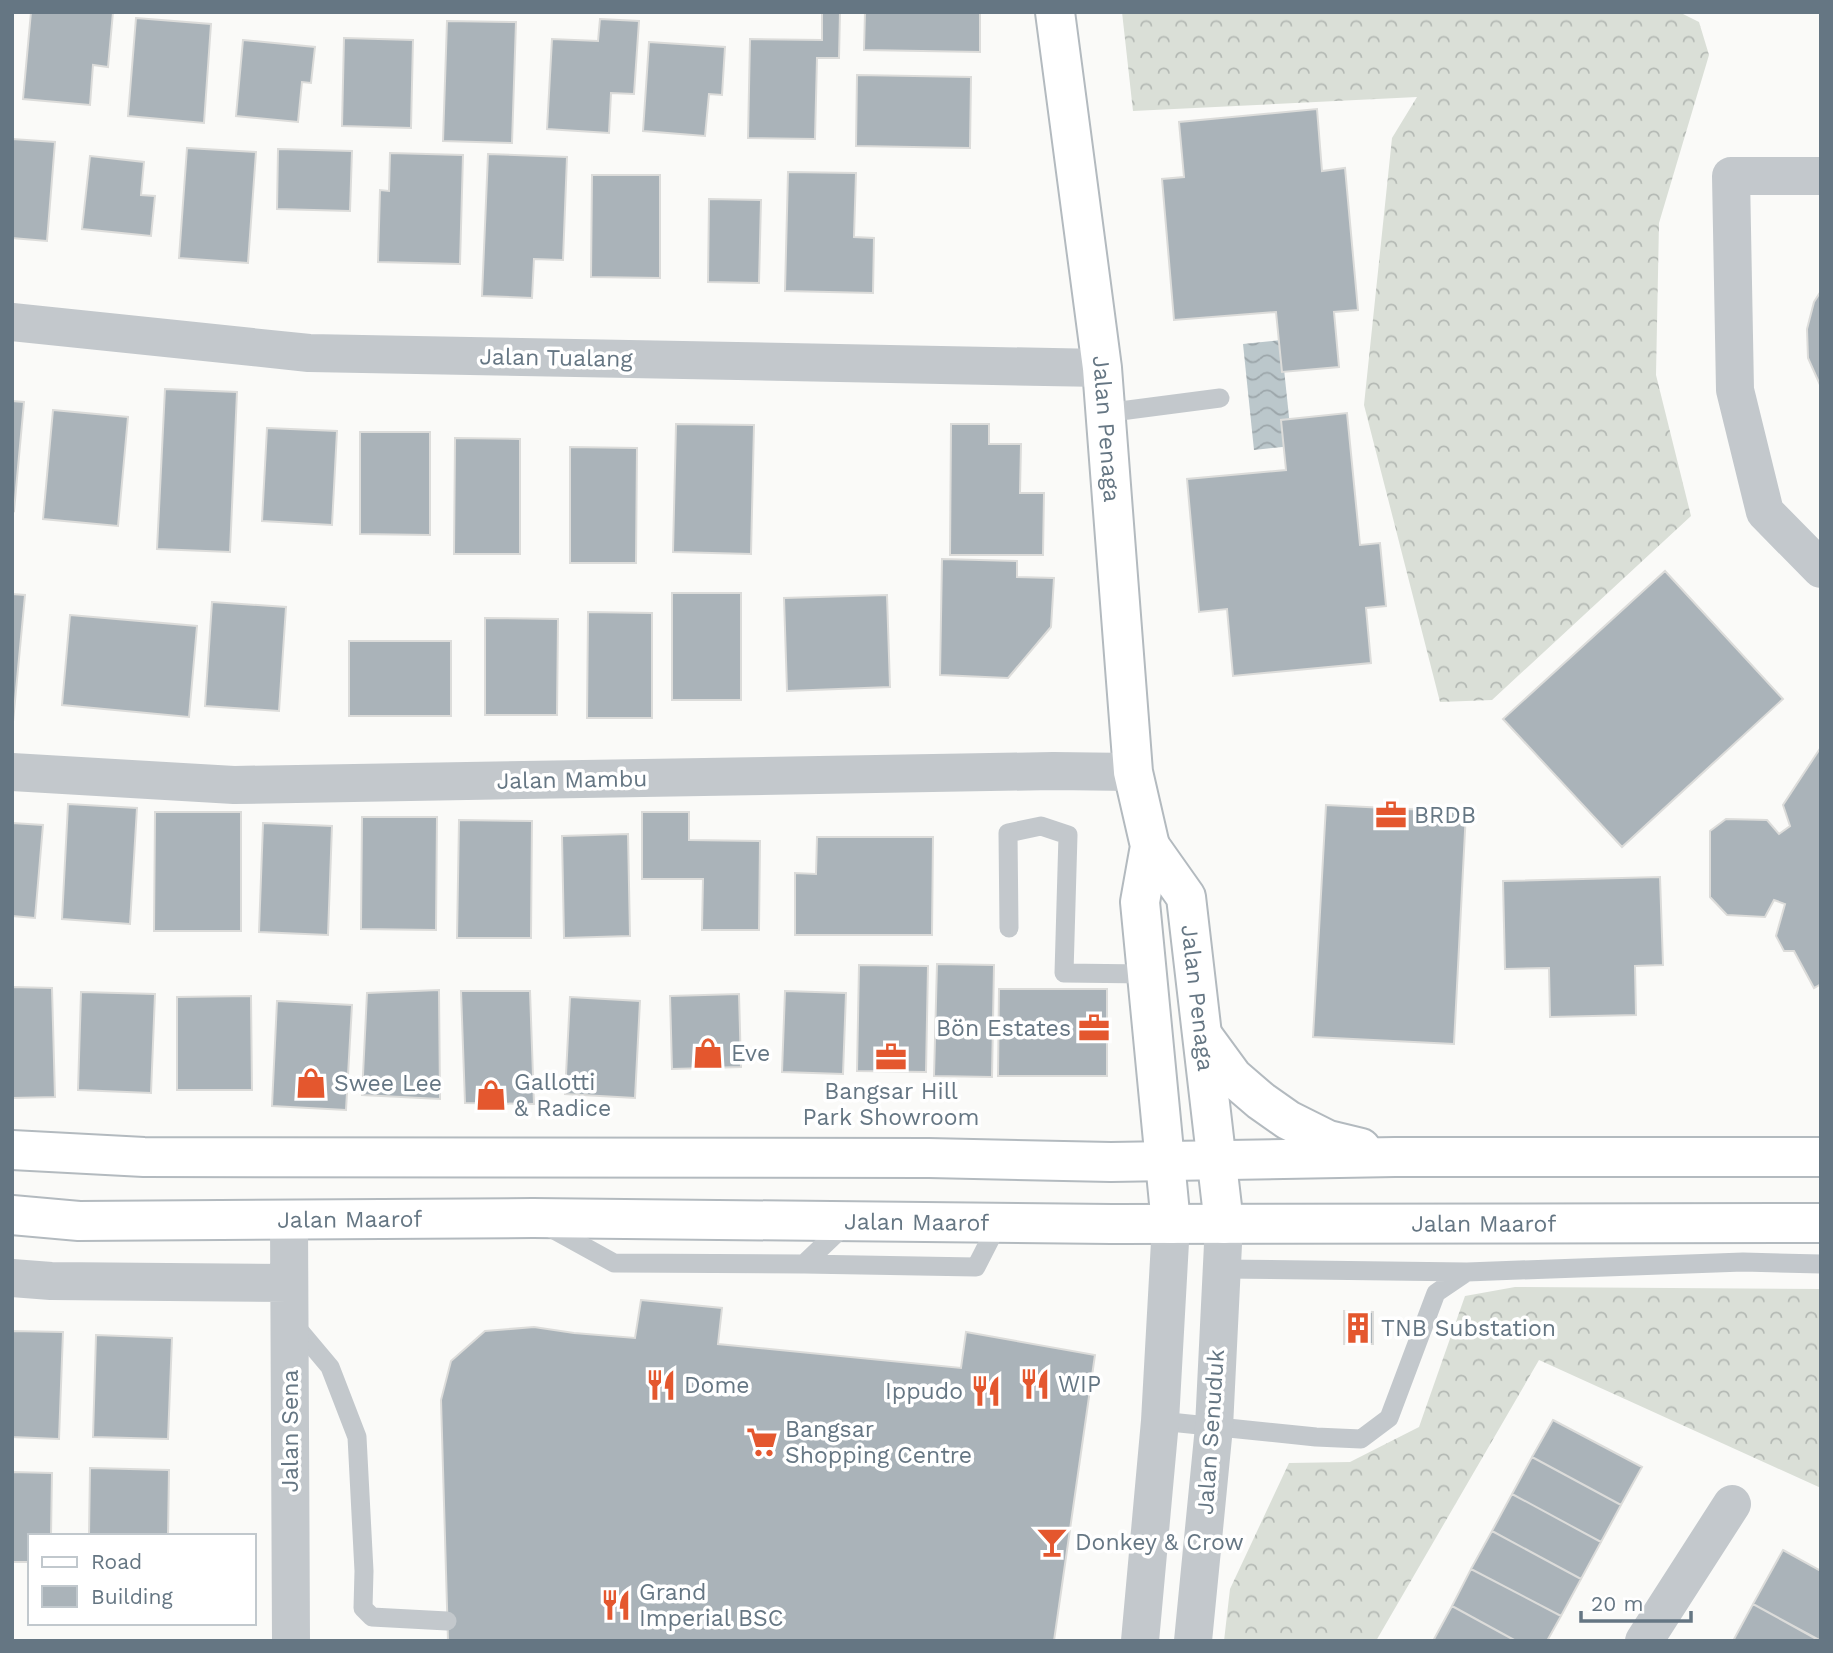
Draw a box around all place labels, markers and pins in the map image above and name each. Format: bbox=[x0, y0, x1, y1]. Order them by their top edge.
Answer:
office icon: BRDB bbox=[1374, 798, 1408, 832]
place label: BRDB bbox=[1414, 802, 1476, 829]
office icon: Bön Estates bbox=[1077, 1011, 1111, 1045]
place label: Bön Estates bbox=[936, 1015, 1071, 1042]
shop icon: Eve bbox=[691, 1036, 725, 1070]
place label: Eve bbox=[731, 1040, 770, 1067]
office icon: Bangsar Hill Park Showroom bbox=[874, 1040, 908, 1074]
shop icon: Swee Lee bbox=[294, 1066, 328, 1100]
place label: Gallotti & Radice bbox=[514, 1069, 611, 1122]
place label: Swee Lee bbox=[334, 1070, 442, 1097]
shop icon: Gallotti & Radice bbox=[474, 1078, 508, 1112]
place label: Bangsar Hill Park Showroom bbox=[803, 1078, 980, 1131]
building icon: TNB Substation bbox=[1341, 1311, 1375, 1345]
place label: TNB Substation bbox=[1381, 1315, 1556, 1342]
restaurant icon: WIP bbox=[1018, 1367, 1052, 1401]
restaurant icon: Dome bbox=[644, 1368, 678, 1402]
place label: WIP bbox=[1058, 1371, 1101, 1398]
place label: Dome bbox=[684, 1372, 750, 1399]
restaurant icon: Ippudo bbox=[969, 1374, 1003, 1408]
place label: Ippudo bbox=[885, 1378, 963, 1405]
place label: Bangsar Shopping Centre bbox=[785, 1416, 972, 1469]
supermarket icon: Bangsar Shopping Centre bbox=[745, 1425, 779, 1459]
bar icon: Donkey & Crow bbox=[1035, 1525, 1069, 1559]
place label: Donkey & Crow bbox=[1075, 1529, 1244, 1556]
place label: Grand Imperial BSC bbox=[639, 1579, 783, 1632]
restaurant icon: Grand Imperial BSC bbox=[599, 1588, 633, 1622]

